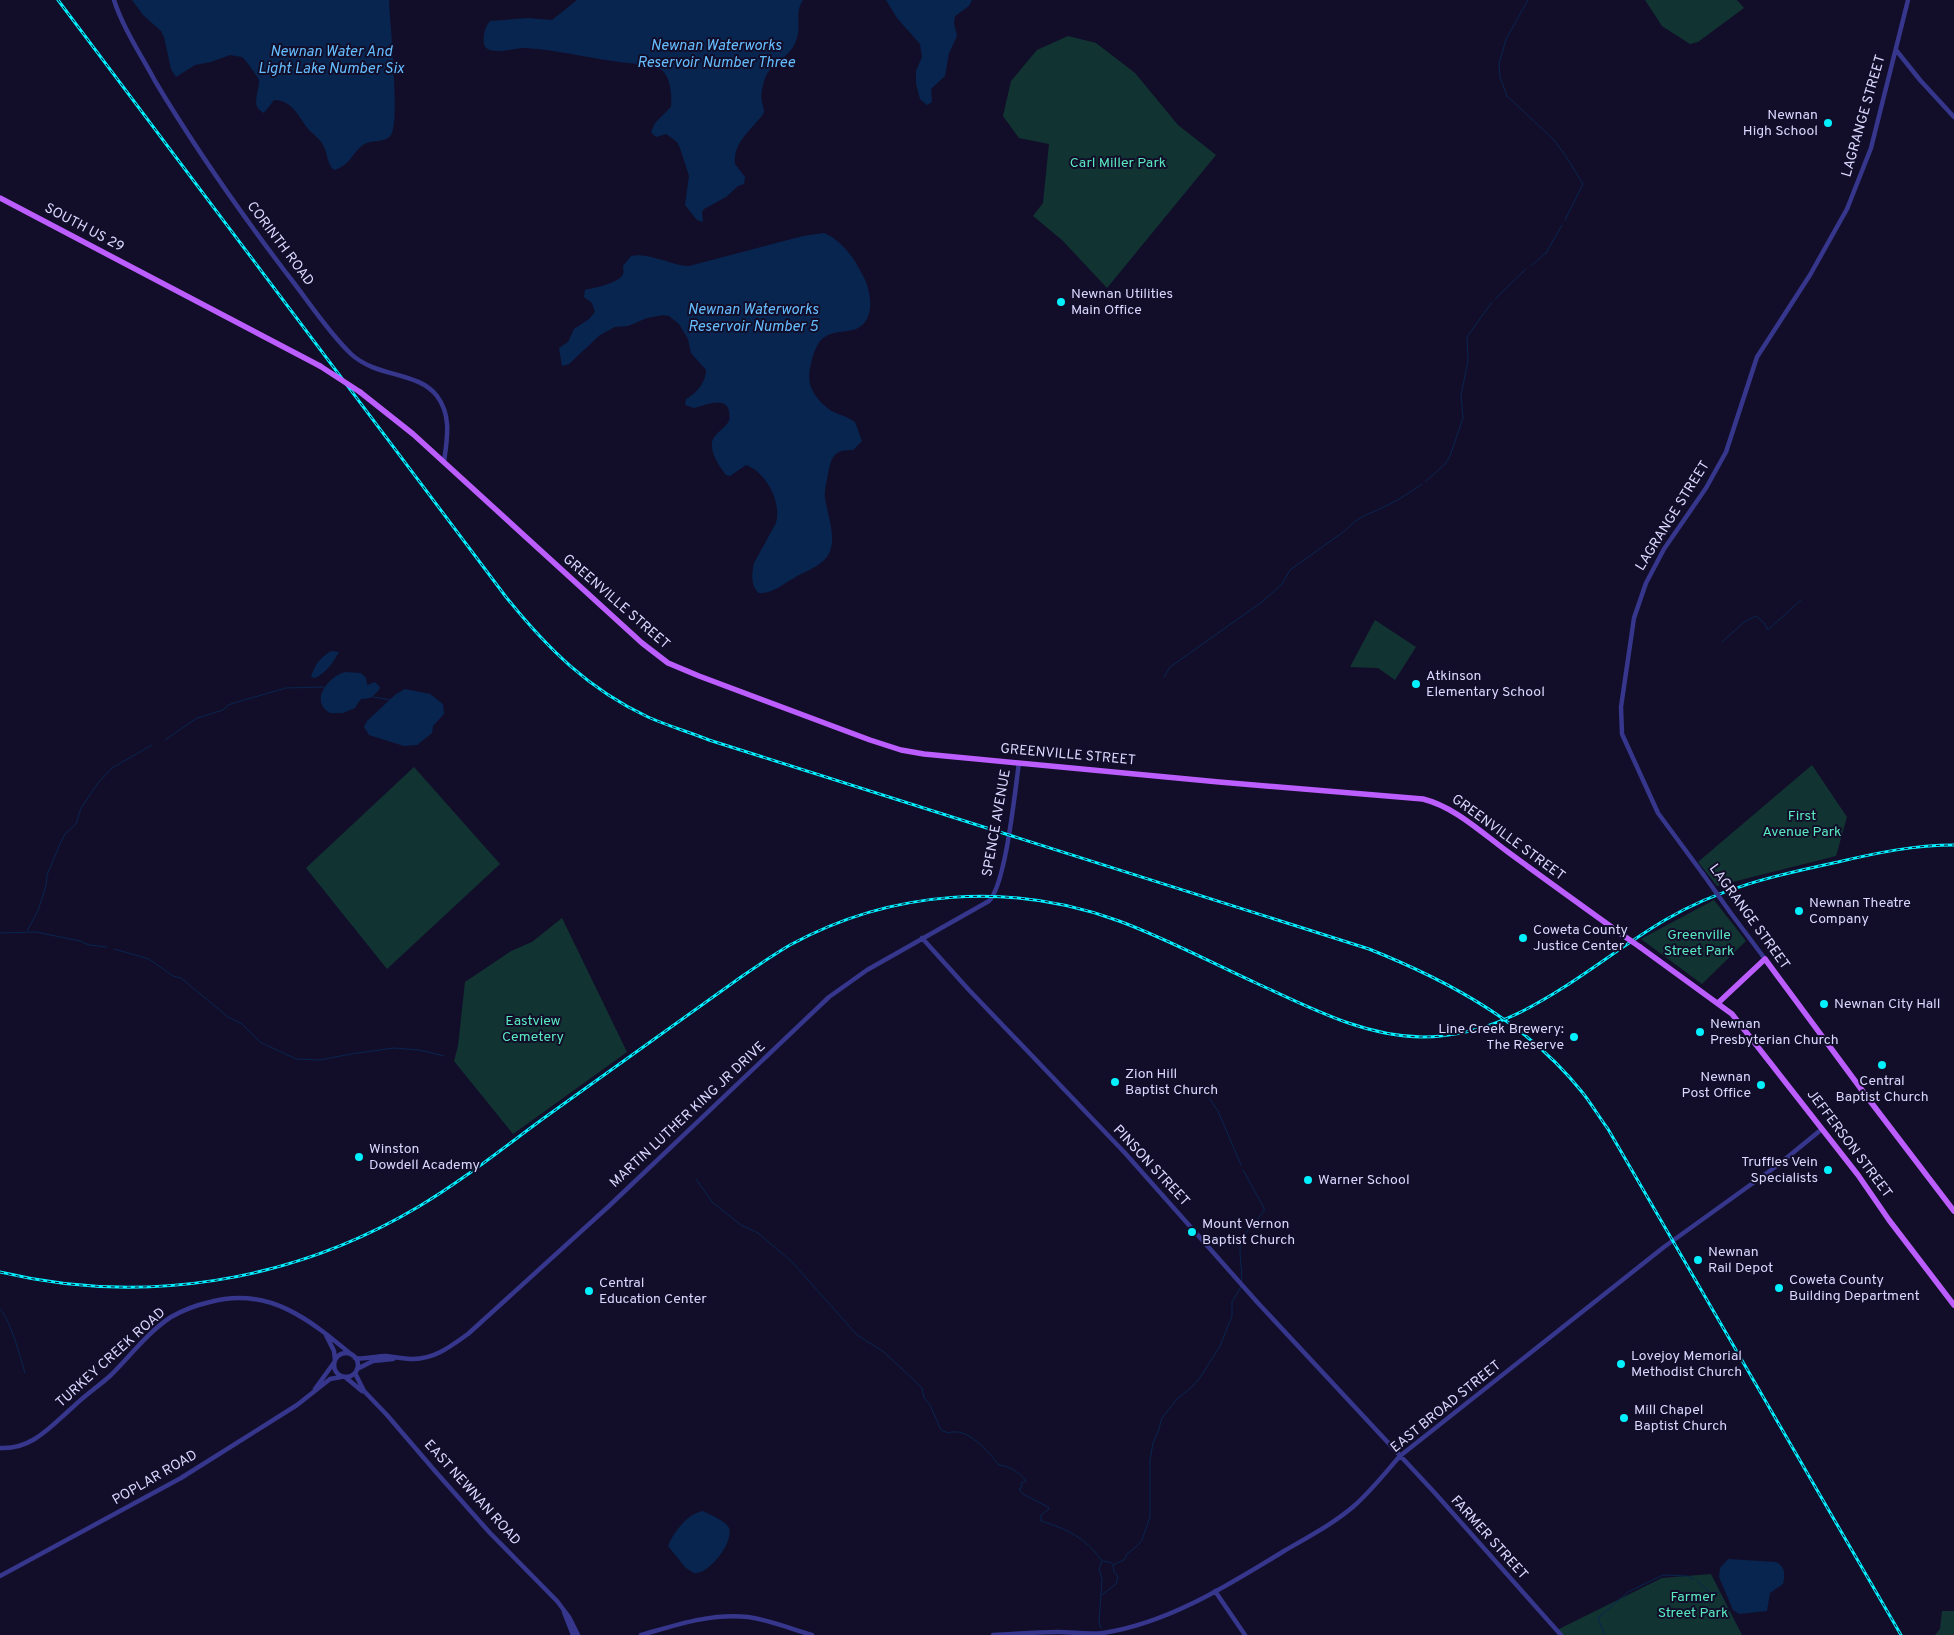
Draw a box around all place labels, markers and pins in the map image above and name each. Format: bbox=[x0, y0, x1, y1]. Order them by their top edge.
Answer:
place label: Newnan High School bbox=[1743, 107, 1818, 140]
marker: Newnan High School bbox=[1822, 117, 1834, 129]
place label: Newnan Utilities Main Office bbox=[1071, 286, 1173, 319]
marker: Newnan Utilities Main Office bbox=[1055, 296, 1067, 308]
place label: Atkinson Elementary School bbox=[1426, 668, 1545, 701]
marker: Atkinson Elementary School bbox=[1410, 678, 1422, 690]
place label: Newnan Theatre Company bbox=[1809, 895, 1911, 928]
marker: Newnan Theatre Company bbox=[1793, 905, 1805, 917]
place label: Coweta County Justice Center bbox=[1533, 922, 1628, 955]
marker: Coweta County Justice Center bbox=[1517, 932, 1529, 944]
place label: Newnan City Hall bbox=[1834, 996, 1940, 1013]
marker: Newnan City Hall bbox=[1818, 998, 1830, 1010]
place label: Newnan Presbyterian Church bbox=[1710, 1016, 1839, 1049]
place label: Line Creek Brewery: The Reserve bbox=[1438, 1021, 1564, 1054]
marker: Newnan Presbyterian Church bbox=[1694, 1026, 1706, 1038]
marker: Line Creek Brewery: The Reserve bbox=[1568, 1031, 1580, 1043]
marker: Central Baptist Church bbox=[1876, 1059, 1888, 1071]
place label: Zion Hill Baptist Church bbox=[1125, 1066, 1218, 1099]
place label: Newnan Post Office bbox=[1682, 1069, 1751, 1102]
place label: Central Baptist Church bbox=[1835, 1073, 1929, 1106]
marker: Zion Hill Baptist Church bbox=[1109, 1076, 1121, 1088]
marker: Newnan Post Office bbox=[1755, 1079, 1767, 1091]
place label: Winston Dowdell Academy bbox=[369, 1141, 480, 1174]
marker: Winston Dowdell Academy bbox=[353, 1151, 365, 1163]
place label: Truffles Vein Specialists bbox=[1741, 1154, 1818, 1187]
marker: Truffles Vein Specialists bbox=[1822, 1164, 1834, 1176]
place label: Warner School bbox=[1318, 1172, 1410, 1189]
marker: Warner School bbox=[1302, 1174, 1314, 1186]
place label: Mount Vernon Baptist Church bbox=[1202, 1216, 1295, 1249]
marker: Mount Vernon Baptist Church bbox=[1186, 1226, 1198, 1238]
place label: Newnan Rail Depot bbox=[1708, 1244, 1773, 1277]
marker: Newnan Rail Depot bbox=[1692, 1254, 1704, 1266]
place label: Coweta County Building Department bbox=[1789, 1272, 1920, 1305]
place label: Central Education Center bbox=[599, 1275, 707, 1308]
marker: Coweta County Building Department bbox=[1773, 1282, 1785, 1294]
marker: Central Education Center bbox=[583, 1285, 595, 1297]
place label: Lovejoy Memorial Methodist Church bbox=[1631, 1348, 1742, 1381]
marker: Lovejoy Memorial Methodist Church bbox=[1615, 1358, 1627, 1370]
place label: Mill Chapel Baptist Church bbox=[1634, 1402, 1727, 1435]
marker: Mill Chapel Baptist Church bbox=[1618, 1412, 1630, 1424]

